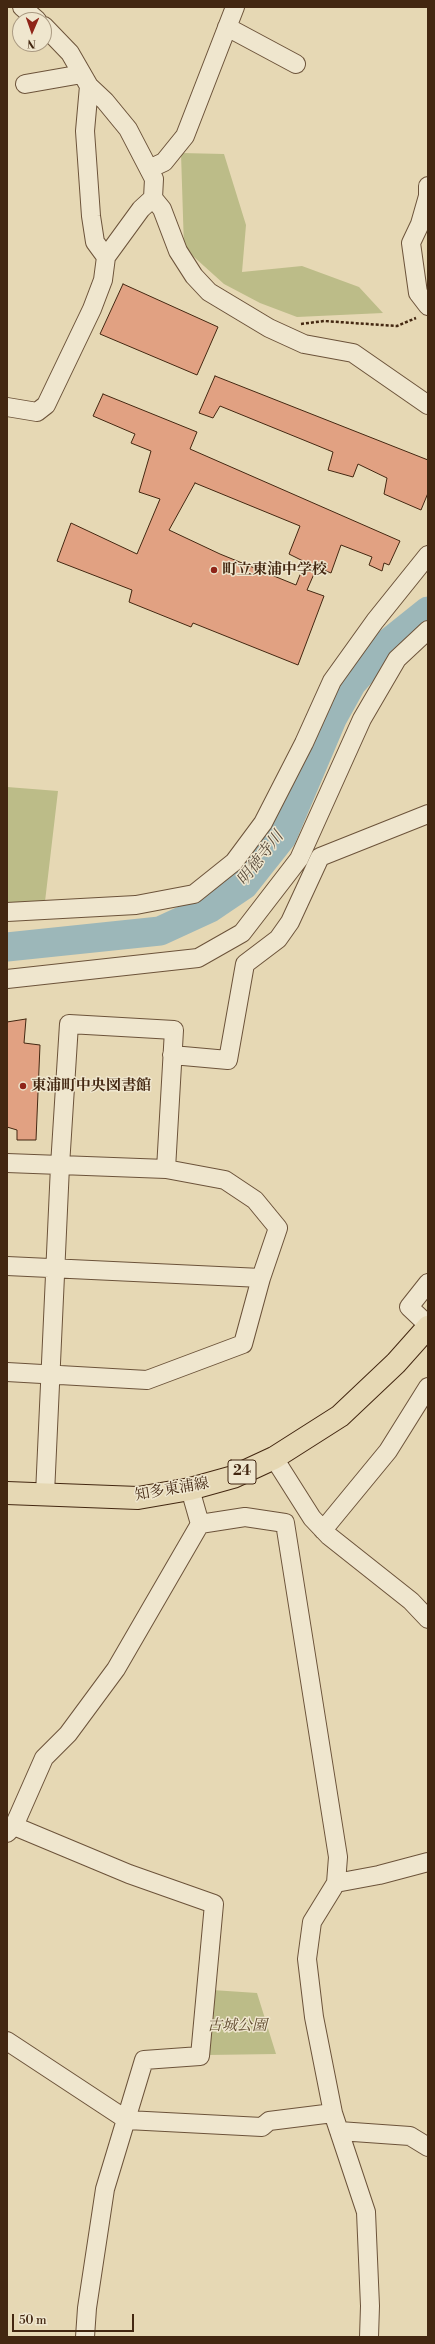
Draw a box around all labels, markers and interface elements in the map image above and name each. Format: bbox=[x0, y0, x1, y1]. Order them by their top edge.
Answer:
north arrow bbox=[12, 12, 52, 52]
text: N bbox=[27, 36, 36, 50]
place label: 町立東浦中学校 bbox=[222, 561, 327, 579]
marker: 町立東浦中学校 bbox=[209, 565, 219, 575]
water label: 明徳寺川 bbox=[234, 828, 288, 890]
place label: 東浦町中央図書館 bbox=[31, 1077, 151, 1095]
marker: 東浦町中央図書館 bbox=[18, 1081, 28, 1091]
road number: 24 bbox=[228, 1460, 256, 1484]
street label: 知多東浦線 bbox=[134, 1475, 210, 1505]
park label: 古城公園 bbox=[207, 2017, 267, 2035]
scale bar bbox=[14, 2306, 136, 2332]
text: 50 m bbox=[19, 2313, 47, 2328]

